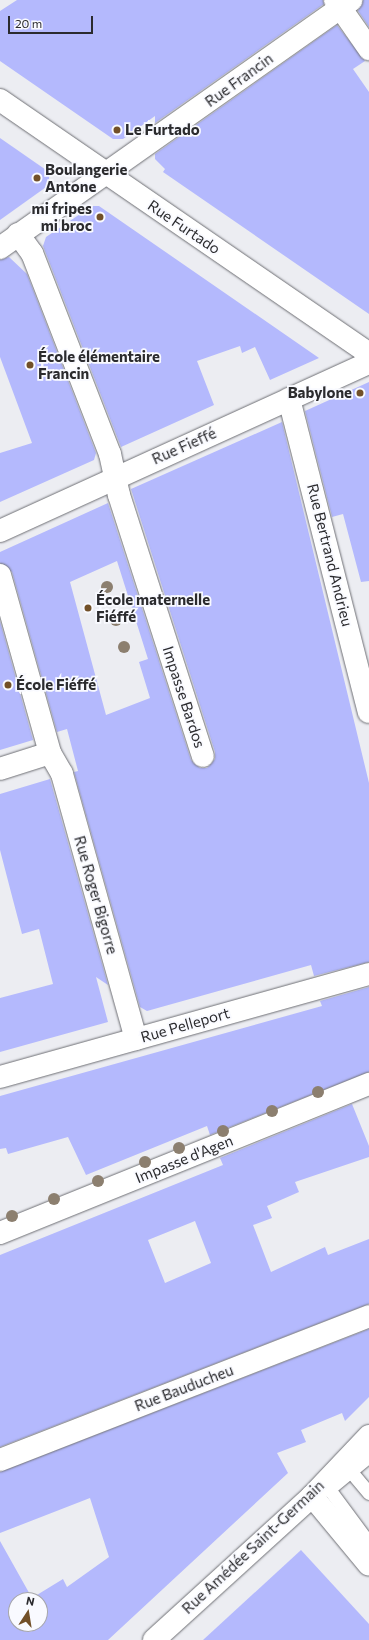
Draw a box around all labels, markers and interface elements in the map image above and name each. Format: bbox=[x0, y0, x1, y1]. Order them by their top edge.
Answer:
scale bar bbox=[10, 8, 95, 34]
text: 20 m bbox=[15, 16, 42, 30]
street label: Rue Francin bbox=[201, 49, 277, 111]
place label: Le Furtado bbox=[125, 121, 200, 139]
marker: Le Furtado bbox=[112, 125, 122, 135]
place label: Boulangerie Antone bbox=[45, 160, 127, 195]
marker: Boulangerie Antone bbox=[32, 173, 42, 183]
street label: Rue Furtado bbox=[144, 196, 224, 258]
place label: mi fripes mi broc bbox=[32, 199, 92, 234]
marker: mi fripes mi broc bbox=[95, 212, 105, 222]
place label: École élémentaire Francin bbox=[38, 347, 160, 382]
marker: École élémentaire Francin bbox=[25, 360, 35, 370]
place label: Babylone bbox=[288, 384, 352, 402]
marker: Babylone bbox=[355, 388, 365, 398]
street label: Rue Fieffé bbox=[149, 424, 219, 468]
street label: Rue Bertrand Andrieu bbox=[304, 482, 356, 628]
place label: École maternelle Fiéffé bbox=[96, 590, 210, 625]
marker: École maternelle Fiéffé bbox=[83, 603, 93, 613]
street label: Impasse Bardos bbox=[159, 644, 209, 750]
place label: École Fiéffé bbox=[16, 676, 96, 694]
marker: École Fiéffé bbox=[3, 680, 13, 690]
street label: Rue Roger Bigorre bbox=[70, 834, 122, 956]
street label: Rue Pelleport bbox=[138, 1004, 232, 1046]
street label: Impasse d'Agen bbox=[133, 1131, 235, 1187]
street label: Rue Bauducheu bbox=[132, 1361, 236, 1415]
street label: Rue Amédée Saint-Germain bbox=[178, 1476, 328, 1618]
north arrow bbox=[8, 1592, 48, 1632]
text: N bbox=[25, 1594, 36, 1608]

